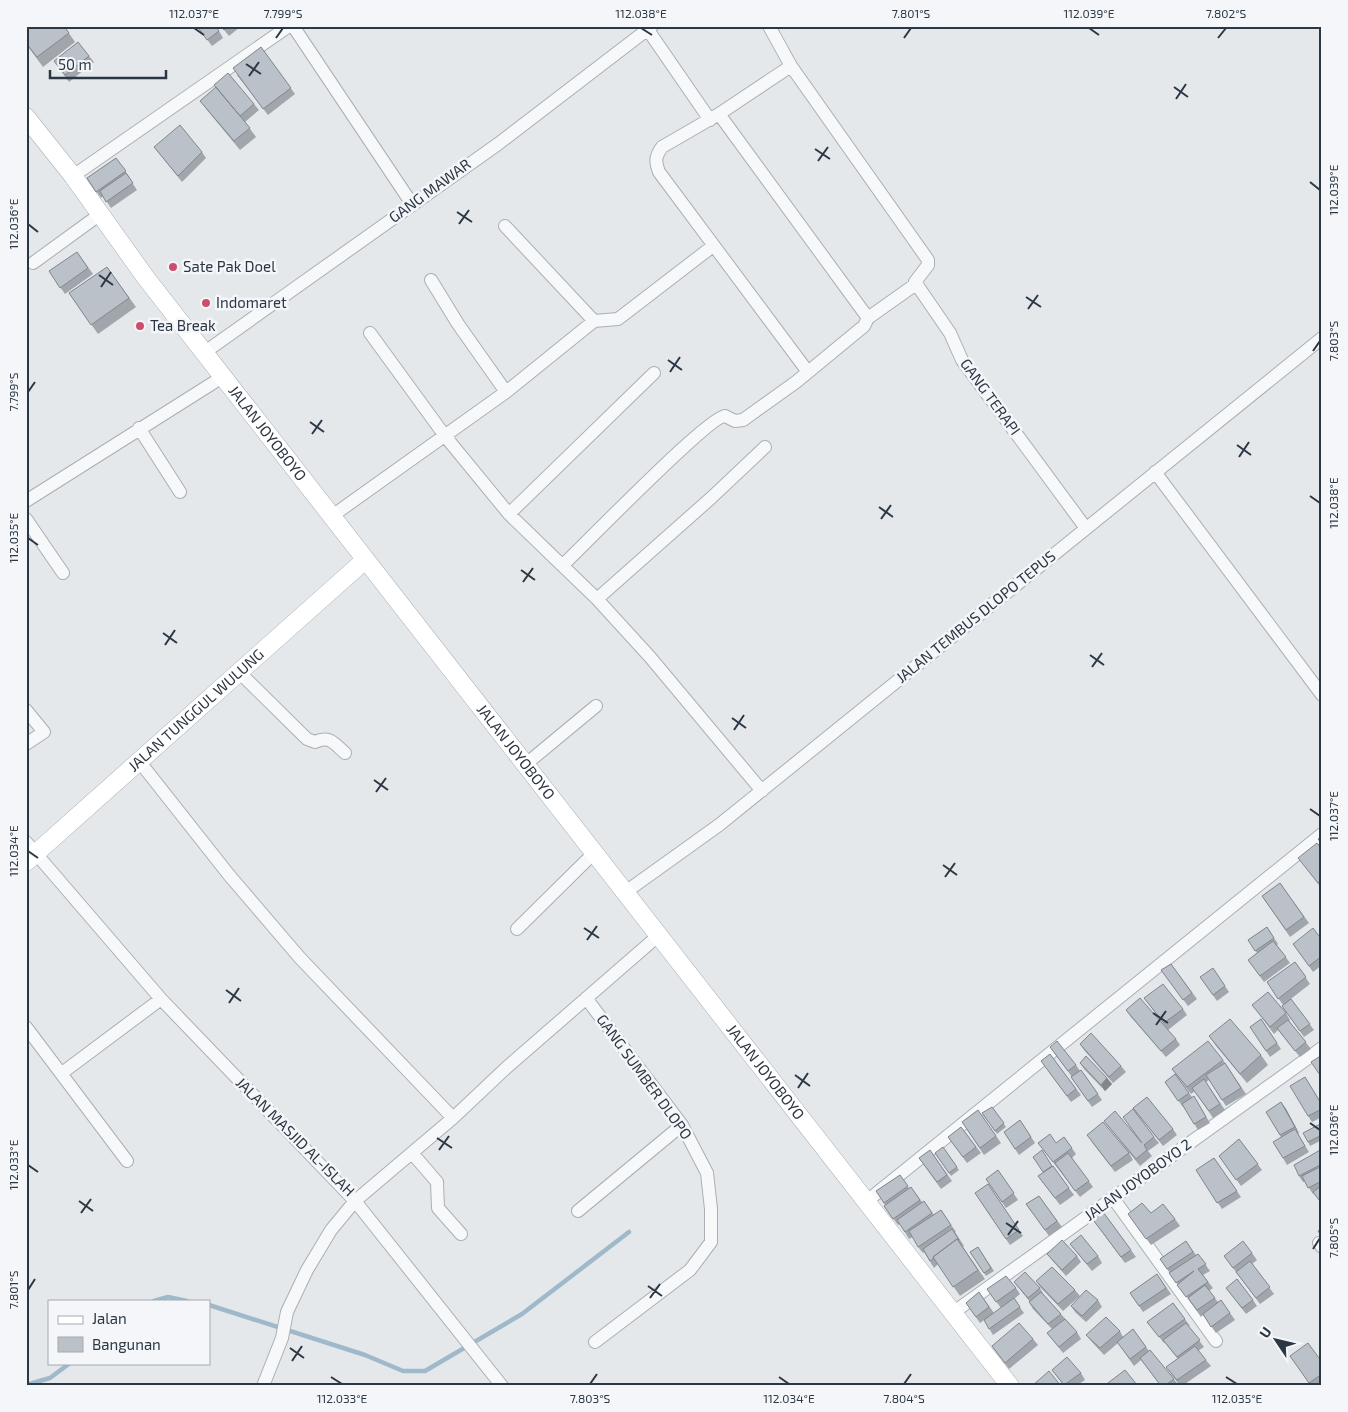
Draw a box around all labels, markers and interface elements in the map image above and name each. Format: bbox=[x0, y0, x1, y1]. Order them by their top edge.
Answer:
text: 112.037°E bbox=[169, 6, 219, 20]
text: 7.799°S bbox=[264, 6, 303, 20]
text: 112.038°E bbox=[615, 6, 667, 20]
text: 7.801°S bbox=[892, 6, 931, 20]
text: 112.039°E bbox=[1064, 6, 1115, 20]
text: 7.802°S bbox=[1206, 6, 1247, 20]
scale bar bbox=[50, 48, 166, 80]
text: 50 m bbox=[58, 55, 92, 73]
street label: GANG MAWAR bbox=[385, 154, 474, 226]
text: 112.039°E bbox=[1326, 164, 1340, 215]
text: 112.036°E bbox=[6, 198, 20, 249]
place label: Sate Pak Doel bbox=[183, 257, 276, 275]
marker: Sate Pak Doel bbox=[167, 261, 179, 273]
place label: Indomaret bbox=[216, 293, 287, 311]
marker: Indomaret bbox=[200, 297, 212, 309]
place label: Tea Break bbox=[150, 316, 216, 334]
marker: Tea Break bbox=[134, 320, 146, 332]
text: 7.803°S bbox=[1326, 320, 1340, 361]
street label: GANG TERAPI bbox=[957, 355, 1025, 438]
text: 7.799°S bbox=[6, 372, 20, 411]
street label: JALAN JOYOBOYO bbox=[225, 382, 311, 484]
text: 112.038°E bbox=[1326, 477, 1340, 529]
text: 112.035°E bbox=[6, 512, 20, 563]
street label: JALAN TEMBUS DLOPO TEPUS bbox=[892, 546, 1059, 686]
street label: JALAN TUNGGUL WULUNG bbox=[124, 645, 267, 775]
street label: JALAN JOYOBOYO bbox=[474, 700, 559, 803]
text: 112.037°E bbox=[1326, 791, 1340, 841]
text: 112.034°E bbox=[6, 825, 20, 877]
street label: GANG SUMBER DLOPO bbox=[593, 1010, 696, 1142]
street label: JALAN JOYOBOYO bbox=[723, 1020, 809, 1123]
street label: JALAN MASJID AL-ISLAH bbox=[233, 1073, 359, 1199]
text: 112.036°E bbox=[1326, 1104, 1340, 1155]
street label: JALAN JOYOBOYO 2 bbox=[1081, 1134, 1194, 1224]
text: 112.033°E bbox=[6, 1139, 20, 1190]
text: 7.805°S bbox=[1326, 1218, 1340, 1258]
text: 7.801°S bbox=[6, 1270, 20, 1309]
legend bbox=[48, 1300, 210, 1364]
text: Jalan bbox=[92, 1309, 127, 1327]
north arrow bbox=[1250, 1314, 1300, 1364]
text: U bbox=[1255, 1323, 1275, 1341]
text: Bangunan bbox=[92, 1335, 161, 1353]
text: 112.033°E bbox=[317, 1391, 368, 1405]
text: 7.803°S bbox=[570, 1391, 611, 1405]
text: 112.034°E bbox=[763, 1391, 815, 1405]
text: 7.804°S bbox=[883, 1391, 925, 1405]
text: 112.035°E bbox=[1212, 1391, 1263, 1405]

